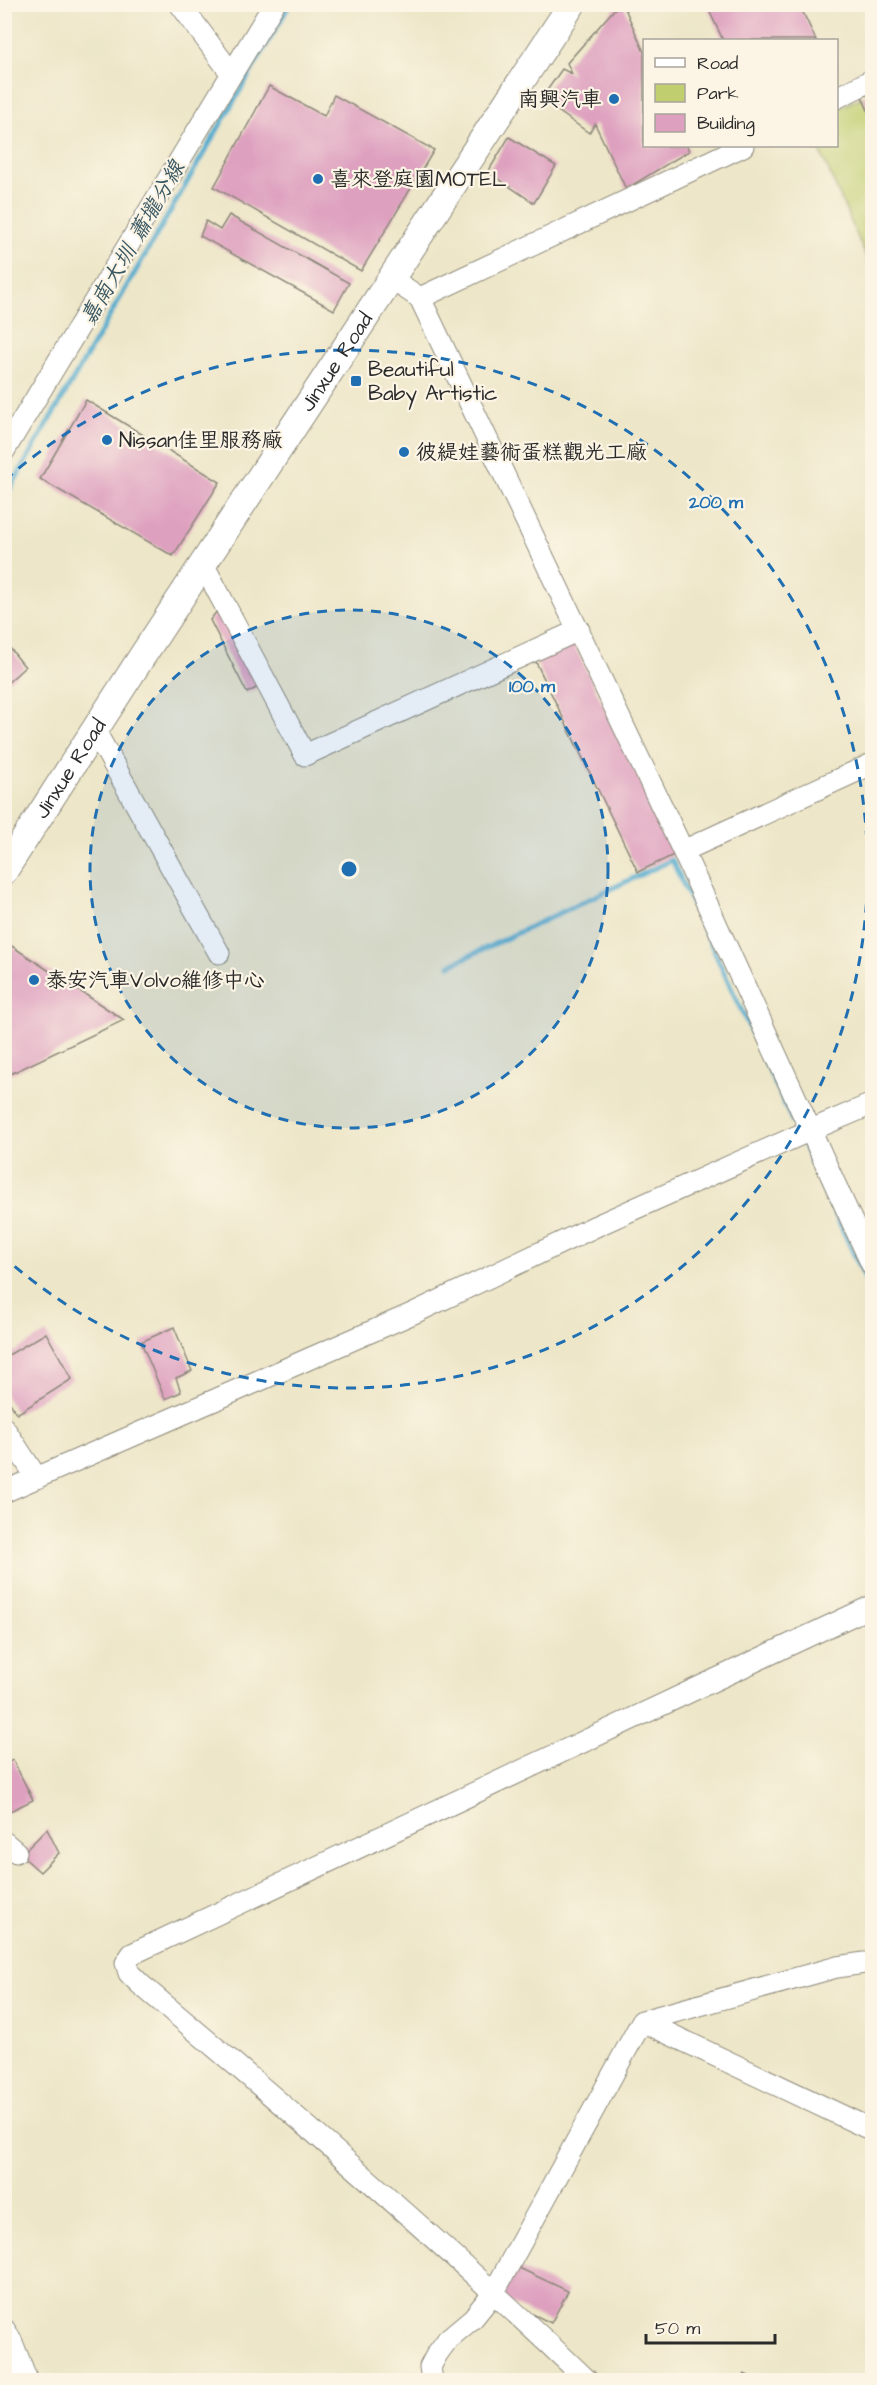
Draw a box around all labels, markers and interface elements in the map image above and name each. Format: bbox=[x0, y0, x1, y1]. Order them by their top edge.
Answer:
legend bbox=[643, 39, 838, 147]
text: Road bbox=[697, 51, 738, 76]
text: Park bbox=[697, 81, 739, 106]
place label: 南興汽車 bbox=[518, 85, 602, 114]
marker: 南興汽車 bbox=[607, 92, 621, 106]
text: Building bbox=[697, 111, 755, 137]
water label: 嘉南大圳 蕭壠分線 bbox=[73, 154, 193, 331]
place label: 喜來登庭園MOTEL bbox=[330, 165, 507, 194]
marker: 喜來登庭園MOTEL bbox=[311, 172, 325, 186]
street label: Jinxue Road bbox=[293, 306, 380, 417]
place label: Beautiful Baby Artistic bbox=[368, 355, 498, 410]
marker: Beautiful Baby Artistic bbox=[349, 374, 363, 388]
place label: Nissan佳里服務廠 bbox=[119, 426, 283, 455]
marker: Nissan佳里服務廠 bbox=[100, 433, 114, 447]
place label: 彼緹娃藝術蛋糕觀光工廠 bbox=[416, 438, 647, 467]
marker: 彼緹娃藝術蛋糕觀光工廠 bbox=[397, 445, 411, 459]
text: 200 m bbox=[688, 490, 744, 515]
text: 100 m bbox=[509, 674, 556, 699]
street label: Jinxue Road bbox=[27, 713, 113, 824]
centre of rings bbox=[339, 859, 359, 879]
place label: 泰安汽車Volvo維修中心 bbox=[46, 966, 265, 995]
marker: 泰安汽車Volvo維修中心 bbox=[27, 973, 41, 987]
scale bar bbox=[646, 2307, 775, 2345]
text: 50 m bbox=[655, 2316, 700, 2341]

